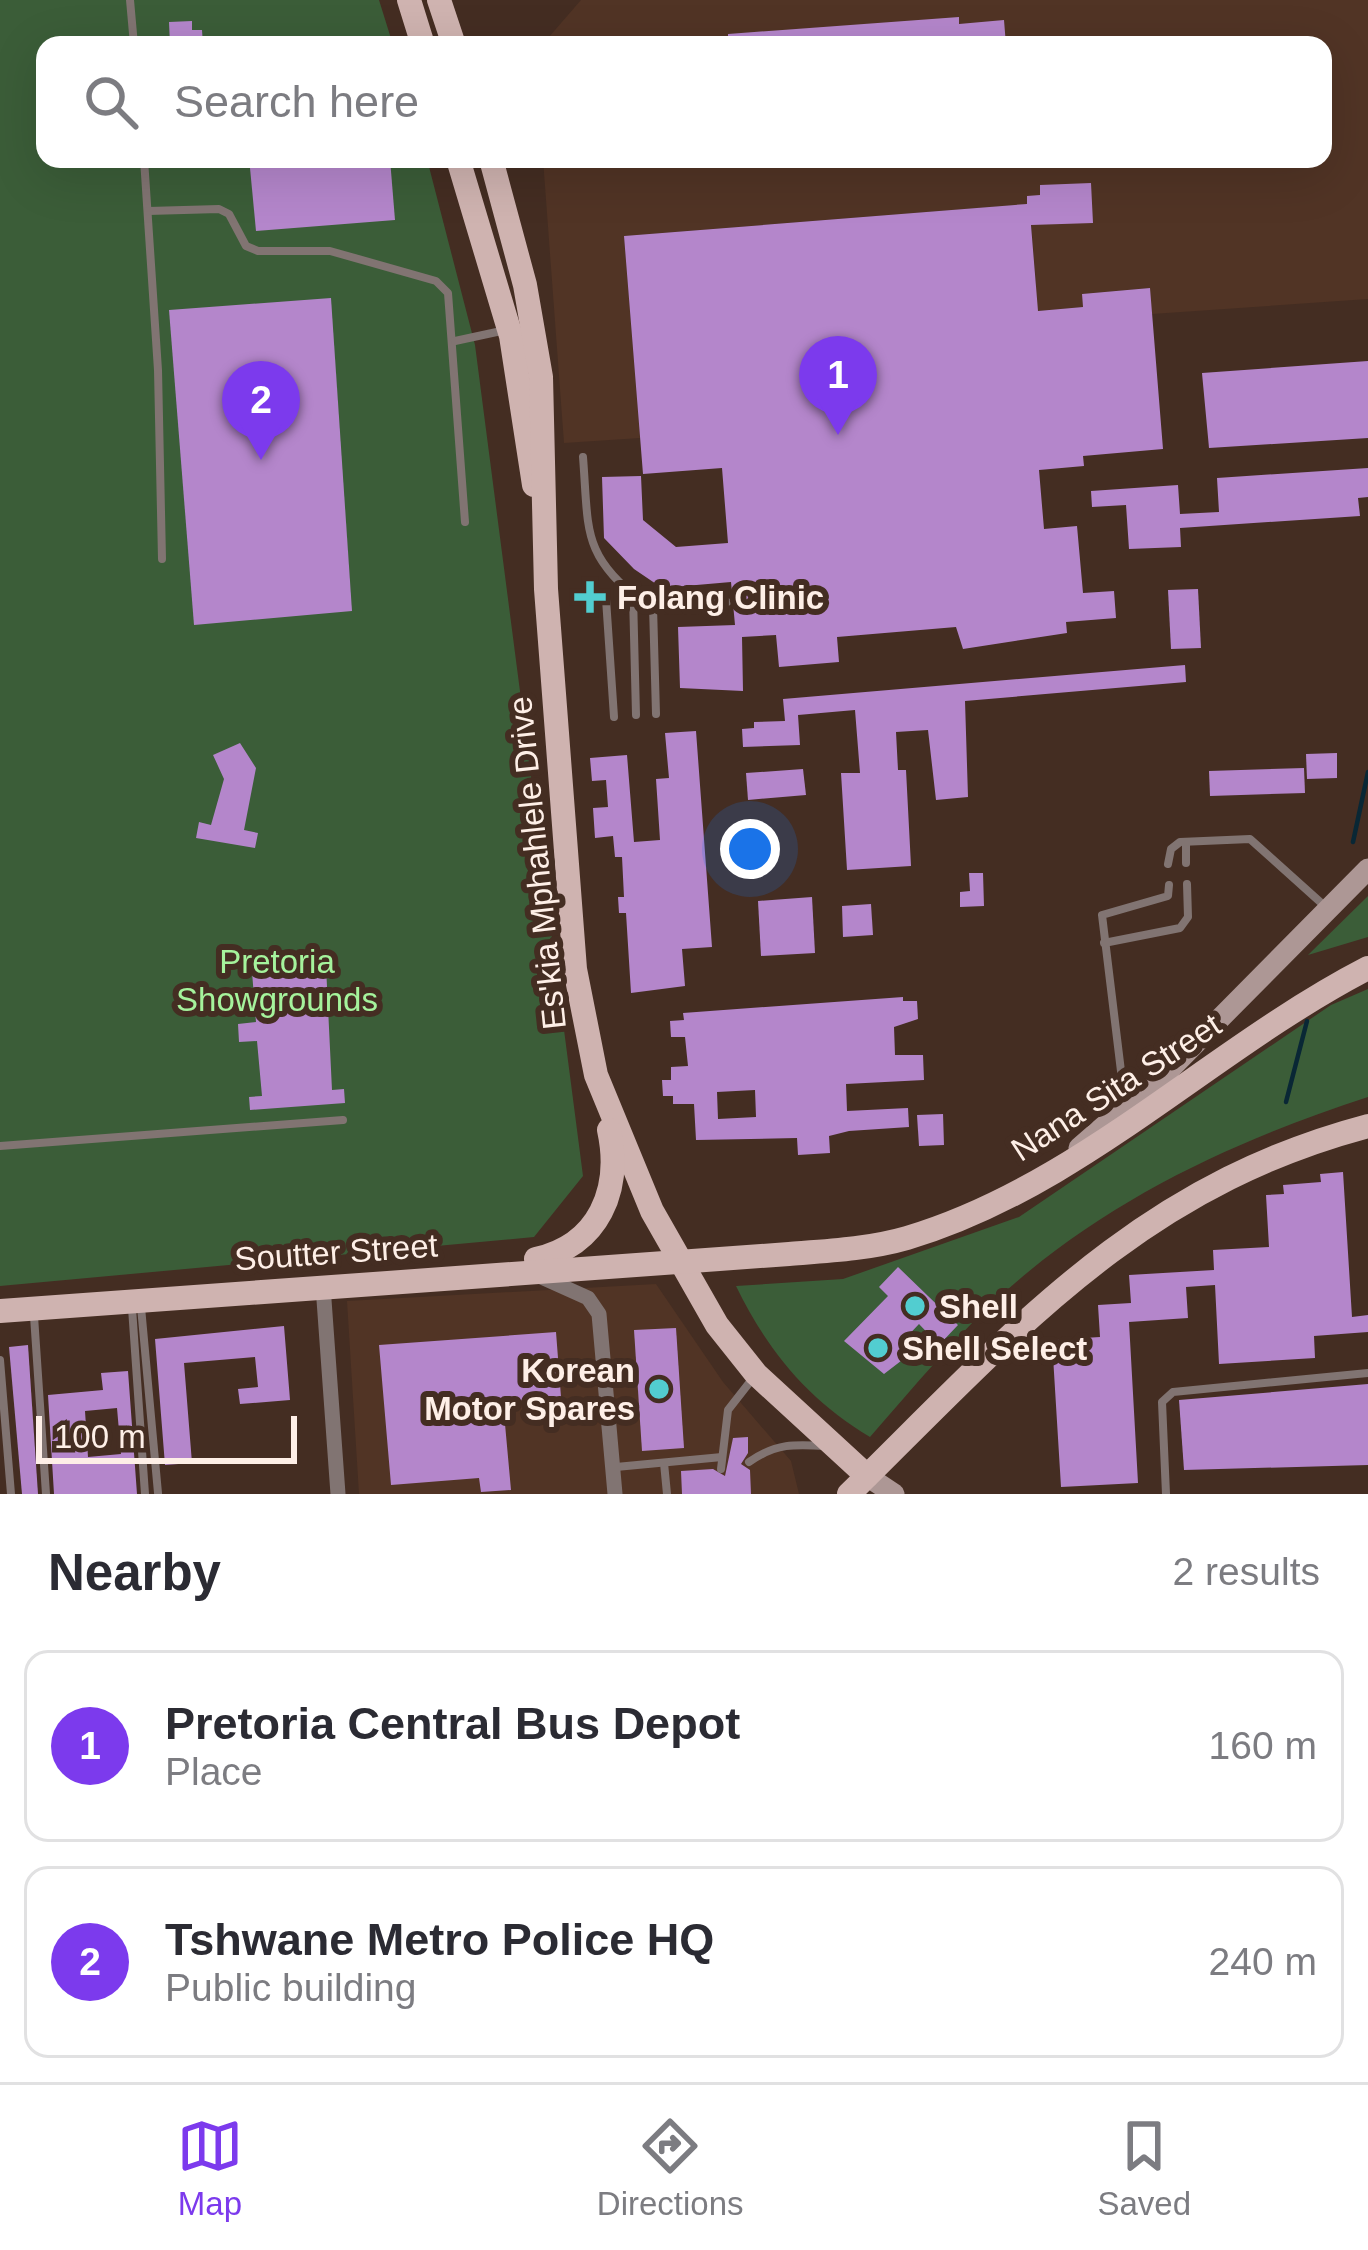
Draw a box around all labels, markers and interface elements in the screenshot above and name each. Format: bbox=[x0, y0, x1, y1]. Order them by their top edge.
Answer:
search box bbox=[36, 36, 1332, 168]
icon: search bbox=[78, 69, 144, 135]
text: Search here bbox=[174, 76, 419, 127]
pin: 1 bbox=[799, 336, 877, 435]
pin: 2 bbox=[222, 361, 300, 460]
place label: Folang Clinic bbox=[617, 579, 824, 616]
marker: Folang Clinic bbox=[574, 581, 606, 613]
street label: Es'kia Mphahlele Drive bbox=[501, 695, 573, 1031]
your location bbox=[720, 819, 780, 879]
park label: Pretoria Showgrounds bbox=[176, 943, 378, 1018]
street label: Nana Sita Street bbox=[1004, 1006, 1228, 1168]
street label: Soutter Street bbox=[233, 1226, 439, 1278]
place label: Shell bbox=[939, 1288, 1018, 1325]
marker: Shell bbox=[902, 1293, 928, 1319]
place label: Shell Select bbox=[902, 1330, 1087, 1367]
marker: Shell Select bbox=[865, 1335, 891, 1361]
place label: Korean Motor Spares bbox=[424, 1352, 635, 1427]
marker: Korean Motor Spares bbox=[646, 1376, 672, 1402]
scale bar bbox=[36, 1410, 297, 1463]
text: 100 m bbox=[54, 1418, 146, 1455]
text: Nearby bbox=[48, 1544, 221, 1601]
text: 2 results bbox=[1173, 1550, 1320, 1593]
text: Pretoria Central Bus Depot bbox=[165, 1698, 740, 1749]
text: 1 bbox=[79, 1724, 101, 1767]
text: 160 m bbox=[1209, 1724, 1317, 1767]
text: Place bbox=[165, 1750, 263, 1793]
text: Tshwane Metro Police HQ bbox=[165, 1914, 714, 1965]
text: 2 bbox=[79, 1940, 101, 1983]
text: 240 m bbox=[1209, 1940, 1317, 1983]
text: Public building bbox=[165, 1966, 417, 2009]
tab: Map bbox=[177, 2113, 243, 2223]
tab: Directions bbox=[597, 2113, 744, 2223]
tab: Saved bbox=[1097, 2113, 1191, 2223]

